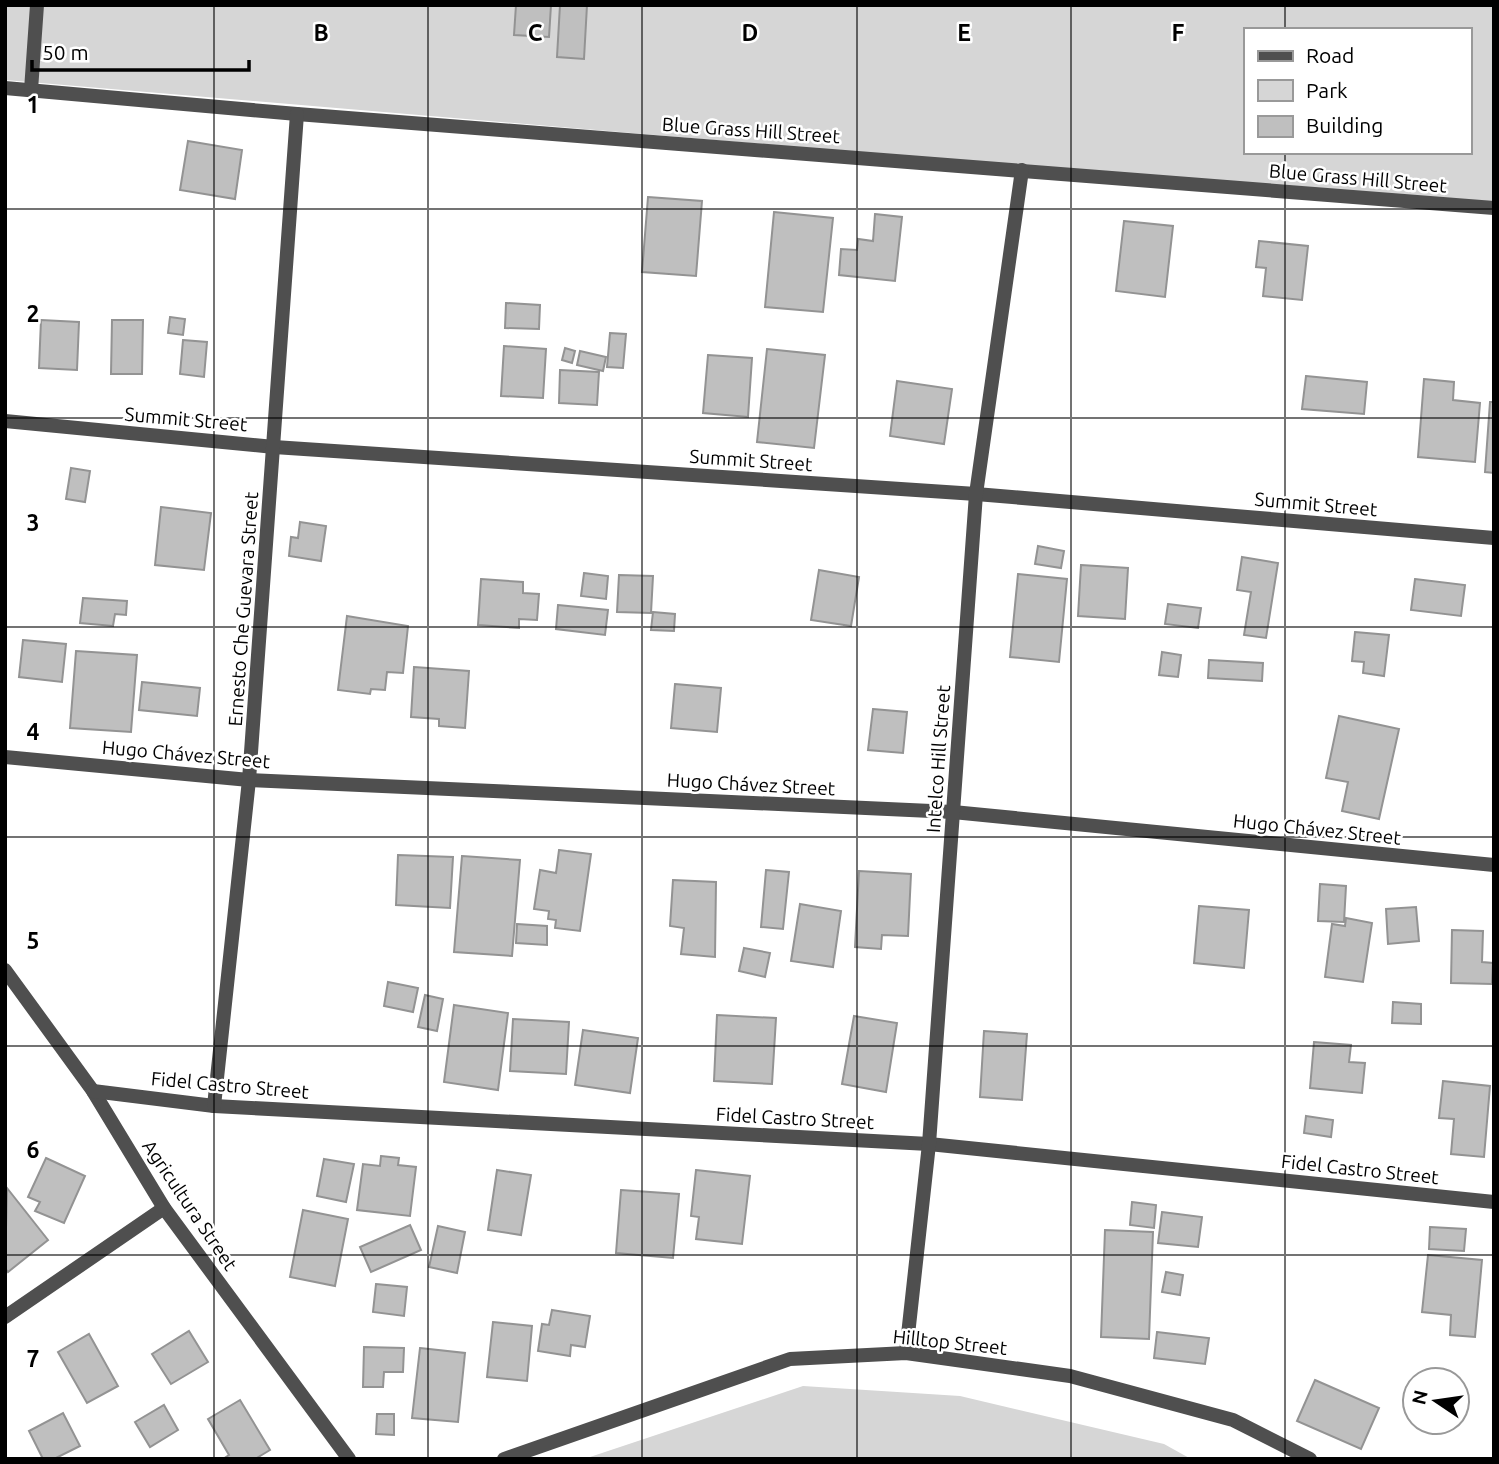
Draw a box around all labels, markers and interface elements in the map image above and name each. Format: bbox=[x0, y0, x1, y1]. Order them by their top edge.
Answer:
text: B bbox=[313, 20, 329, 45]
text: C bbox=[528, 20, 543, 45]
text: D bbox=[742, 20, 758, 45]
text: E bbox=[957, 20, 971, 45]
text: F bbox=[1172, 20, 1185, 45]
scale bar bbox=[32, 28, 248, 72]
legend bbox=[1244, 28, 1471, 154]
text: 50 m bbox=[42, 40, 89, 64]
text: Road bbox=[1306, 43, 1354, 67]
text: Park bbox=[1306, 78, 1348, 102]
text: 1 bbox=[27, 92, 39, 117]
street label: Blue Grass Hill Street bbox=[661, 113, 841, 147]
text: Building bbox=[1306, 113, 1383, 137]
street label: Blue Grass Hill Street bbox=[1268, 159, 1448, 197]
text: 2 bbox=[27, 301, 39, 326]
street label: Summit Street bbox=[124, 403, 249, 435]
street label: Summit Street bbox=[689, 445, 814, 475]
street label: Summit Street bbox=[1254, 488, 1379, 520]
street label: Ernesto Che Guevara Street bbox=[224, 491, 262, 727]
text: 3 bbox=[27, 510, 39, 535]
street label: Intelco Hill Street bbox=[922, 684, 954, 834]
text: 4 bbox=[27, 719, 40, 744]
street label: Hugo Chávez Street bbox=[101, 736, 271, 772]
street label: Hugo Chávez Street bbox=[666, 769, 836, 799]
street label: Hugo Chávez Street bbox=[1232, 809, 1403, 849]
text: 5 bbox=[27, 928, 39, 953]
street label: Fidel Castro Street bbox=[150, 1067, 310, 1103]
street label: Fidel Castro Street bbox=[715, 1103, 875, 1133]
street label: Agricultura Street bbox=[138, 1136, 242, 1275]
text: 6 bbox=[27, 1137, 40, 1162]
street label: Fidel Castro Street bbox=[1280, 1150, 1440, 1188]
street label: Hilltop Street bbox=[892, 1325, 1009, 1359]
text: 7 bbox=[27, 1346, 39, 1371]
north arrow bbox=[1401, 1366, 1471, 1436]
text: N bbox=[1407, 1388, 1432, 1407]

